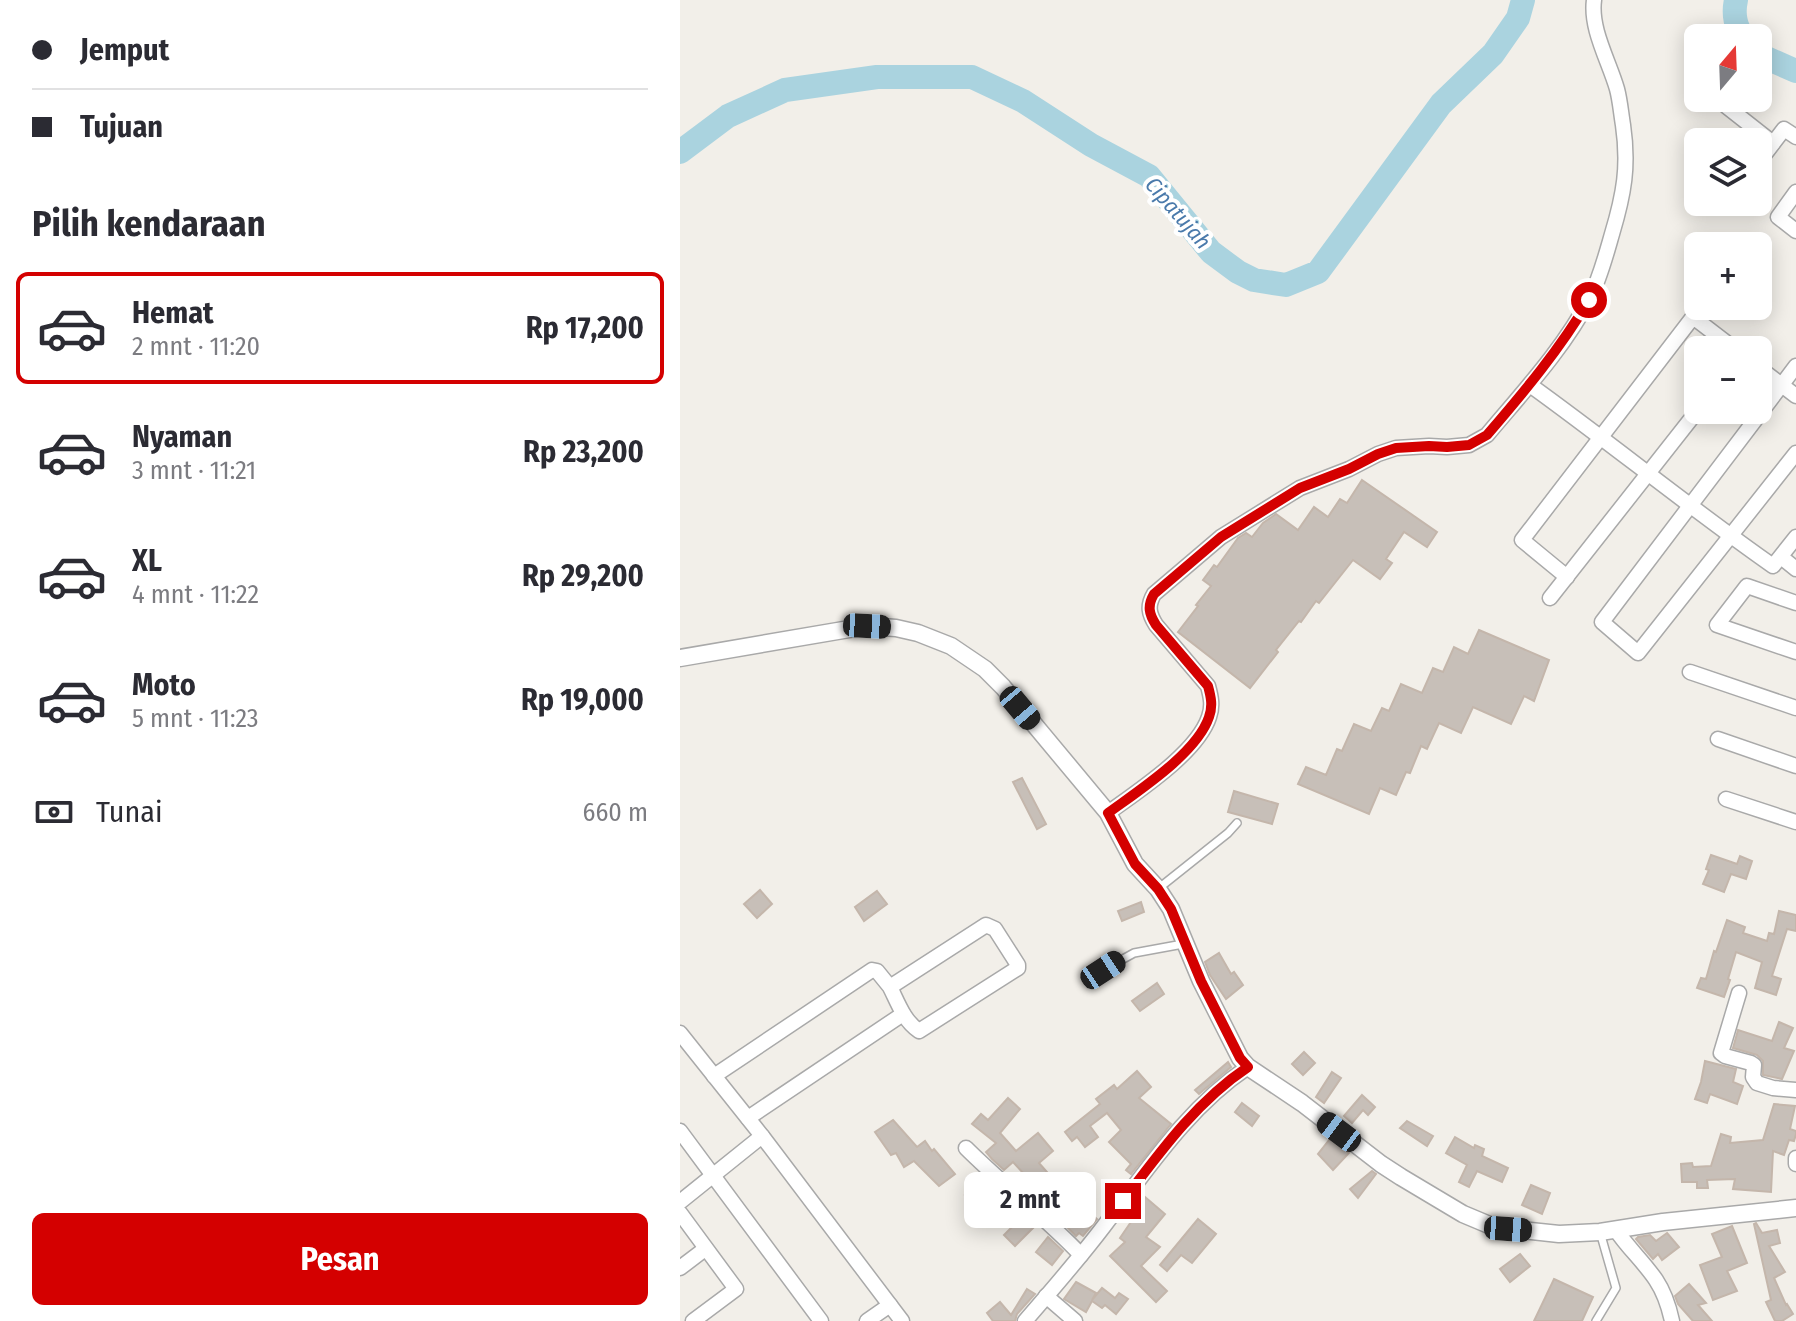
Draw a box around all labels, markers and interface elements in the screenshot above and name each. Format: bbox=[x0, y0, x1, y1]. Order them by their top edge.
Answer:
north arrow bbox=[1684, 24, 1772, 112]
map controls bbox=[1684, 24, 1772, 424]
text: Jemput bbox=[80, 32, 169, 68]
text: Tujuan bbox=[80, 109, 163, 145]
button: layers bbox=[1684, 128, 1772, 216]
water label: Cipatujah bbox=[1139, 171, 1217, 255]
text: Pilih kendaraan bbox=[32, 202, 266, 246]
button: + bbox=[1684, 232, 1772, 320]
route start bbox=[1571, 282, 1607, 318]
icon: car bbox=[36, 292, 108, 364]
text: Hemat bbox=[132, 295, 214, 331]
text: Rp 17,200 bbox=[526, 310, 644, 346]
text: 2 mnt · 11:20 bbox=[132, 331, 260, 362]
button: − bbox=[1684, 336, 1772, 424]
icon: car bbox=[36, 416, 108, 488]
text: Nyaman bbox=[132, 419, 232, 455]
text: Rp 23,200 bbox=[523, 434, 644, 470]
text: 3 mnt · 11:21 bbox=[132, 455, 256, 486]
icon: car bbox=[36, 540, 108, 612]
text: XL bbox=[132, 543, 162, 579]
text: Rp 29,200 bbox=[522, 558, 644, 594]
text: 4 mnt · 11:22 bbox=[132, 579, 259, 610]
car bbox=[842, 613, 892, 639]
icon: car bbox=[36, 664, 108, 736]
text: Moto bbox=[132, 667, 196, 703]
text: Rp 19,000 bbox=[521, 682, 644, 718]
car bbox=[995, 682, 1045, 734]
text: 5 mnt · 11:23 bbox=[132, 703, 259, 734]
icon: cash bbox=[32, 790, 76, 834]
text: Tunai bbox=[96, 794, 162, 830]
text: 660 m bbox=[583, 797, 648, 828]
car bbox=[1076, 947, 1130, 993]
car bbox=[1313, 1108, 1365, 1156]
callout: 2 mnt bbox=[963, 1173, 1095, 1229]
route end bbox=[1105, 1183, 1141, 1219]
text: 2 mnt bbox=[1000, 1184, 1060, 1215]
button: Pesan bbox=[32, 1213, 648, 1305]
car bbox=[1483, 1215, 1533, 1243]

